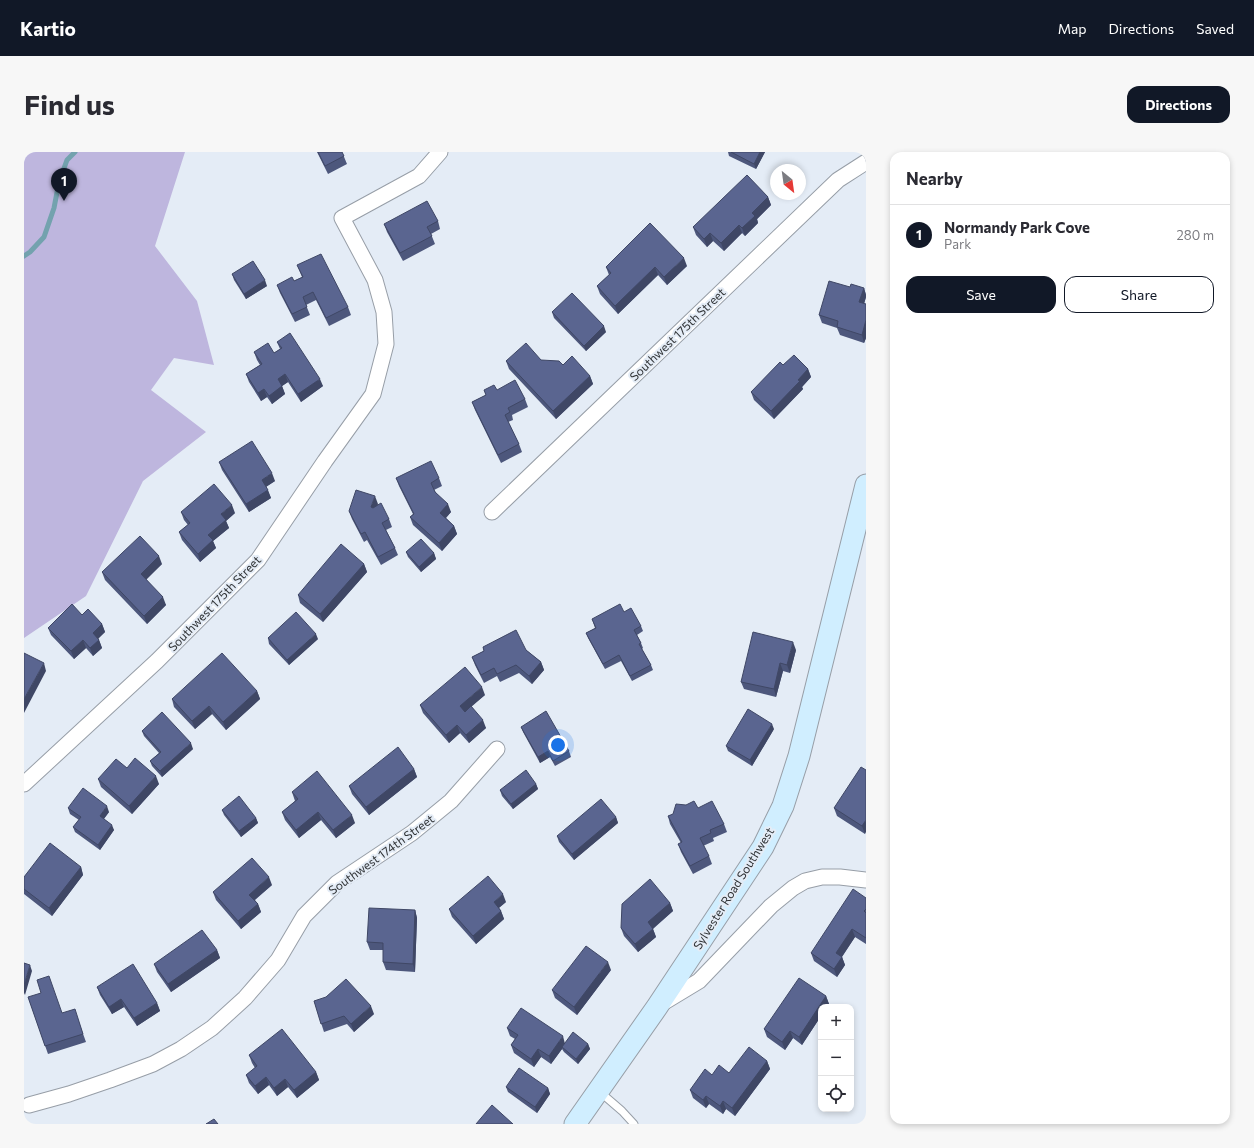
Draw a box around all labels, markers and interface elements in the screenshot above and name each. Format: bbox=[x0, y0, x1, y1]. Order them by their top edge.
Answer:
text: Kartio bbox=[20, 17, 76, 40]
text: Map bbox=[1058, 20, 1087, 37]
text: Directions bbox=[1109, 20, 1174, 37]
text: Saved bbox=[1196, 20, 1234, 37]
button: Directions bbox=[1127, 86, 1230, 123]
text: Find us bbox=[24, 87, 115, 121]
north arrow bbox=[770, 164, 806, 200]
pin: 1 bbox=[51, 168, 77, 201]
text: Nearby bbox=[906, 168, 963, 189]
text: Normandy Park Cove bbox=[944, 218, 1090, 236]
text: 1 bbox=[916, 227, 922, 243]
text: 280 m bbox=[1177, 227, 1214, 243]
text: Park bbox=[944, 236, 971, 252]
button: Save bbox=[906, 276, 1056, 313]
button: Share bbox=[1064, 276, 1214, 313]
street label: Southwest 175th Street bbox=[626, 285, 728, 383]
street label: Southwest 175th Street bbox=[165, 552, 263, 654]
your location bbox=[548, 735, 568, 755]
street label: Southwest 174th Street bbox=[326, 811, 437, 897]
street label: Sylvester Road Southwest bbox=[690, 824, 776, 951]
map controls bbox=[818, 1004, 854, 1112]
button: + bbox=[818, 1004, 854, 1040]
button: − bbox=[818, 1040, 854, 1076]
button: locate bbox=[818, 1076, 854, 1112]

